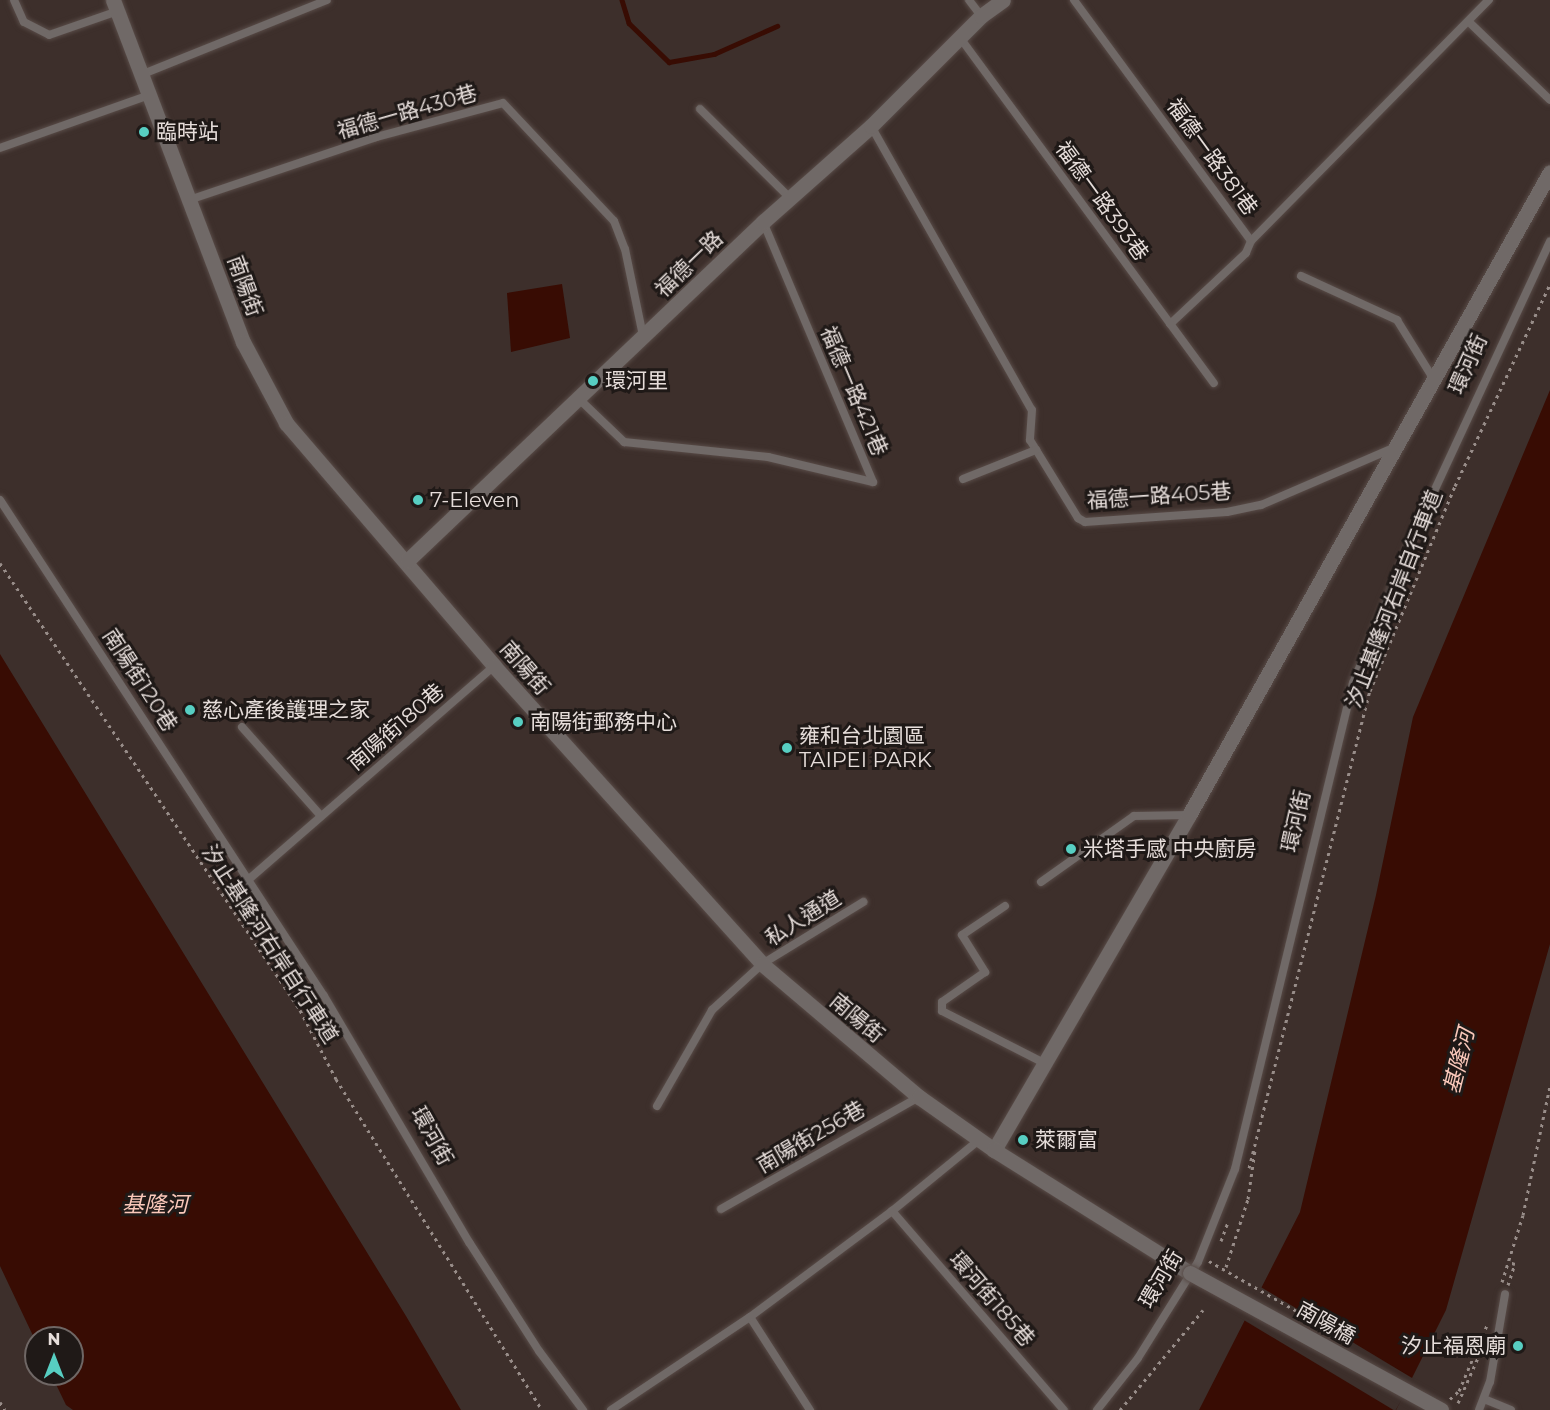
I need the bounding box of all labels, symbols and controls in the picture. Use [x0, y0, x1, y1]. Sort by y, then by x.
street label: 福德一路430巷 [334, 80, 480, 144]
street label: 福德一路381巷 [1161, 94, 1263, 220]
place label: 臨時站 [156, 119, 219, 145]
marker: 臨時站 [137, 125, 151, 139]
street label: 福德一路393巷 [1050, 136, 1154, 266]
street label: 福德一路 [650, 226, 728, 302]
street label: 南陽街 [222, 252, 268, 320]
street label: 福德一路421巷 [815, 322, 893, 460]
street label: 環河街 [1444, 330, 1492, 398]
place label: 環河里 [605, 368, 668, 394]
marker: 環河里 [586, 374, 600, 388]
street label: 福德一路405巷 [1086, 478, 1232, 514]
place label: 7-Eleven [430, 487, 519, 513]
street label: 汐止基隆河右岸自行車道 [1341, 487, 1447, 711]
marker: 7-Eleven [411, 493, 425, 507]
street label: 南陽街120巷 [97, 624, 183, 736]
street label: 南陽街 [495, 636, 555, 700]
street label: 南陽街180巷 [343, 678, 449, 776]
place label: 慈心產後護理之家 [202, 697, 370, 723]
marker: 慈心產後護理之家 [183, 703, 197, 717]
place label: 南陽街郵務中心 [530, 709, 677, 735]
marker: 南陽街郵務中心 [511, 715, 525, 729]
place label: 雍和台北園區 TAIPEI PARK [799, 723, 932, 773]
marker: 雍和台北園區 TAIPEI PARK [780, 741, 794, 755]
street label: 環河街 [1277, 787, 1315, 855]
place label: 米塔手感 中央廚房 [1083, 836, 1257, 862]
street label: 汐止基隆河右岸自行車道 [197, 840, 343, 1048]
marker: 米塔手感 中央廚房 [1064, 842, 1078, 856]
street label: 私人通道 [761, 885, 845, 951]
street label: 南陽街 [825, 988, 889, 1048]
water label: 基隆河 [1438, 1026, 1480, 1096]
street label: 南陽街256巷 [752, 1096, 870, 1178]
street label: 環河街 [406, 1102, 458, 1170]
place label: 萊爾富 [1035, 1127, 1098, 1153]
marker: 萊爾富 [1016, 1133, 1030, 1147]
water label: 基隆河 [122, 1192, 188, 1218]
street label: 環河街 [1134, 1246, 1188, 1312]
street label: 環河街185巷 [944, 1247, 1040, 1351]
street label: 南陽橋 [1292, 1297, 1360, 1349]
north arrow [24, 1326, 84, 1386]
text: N [48, 1330, 60, 1349]
place label: 汐止福恩廟 [1401, 1333, 1506, 1359]
marker: 汐止福恩廟 [1511, 1339, 1525, 1353]

